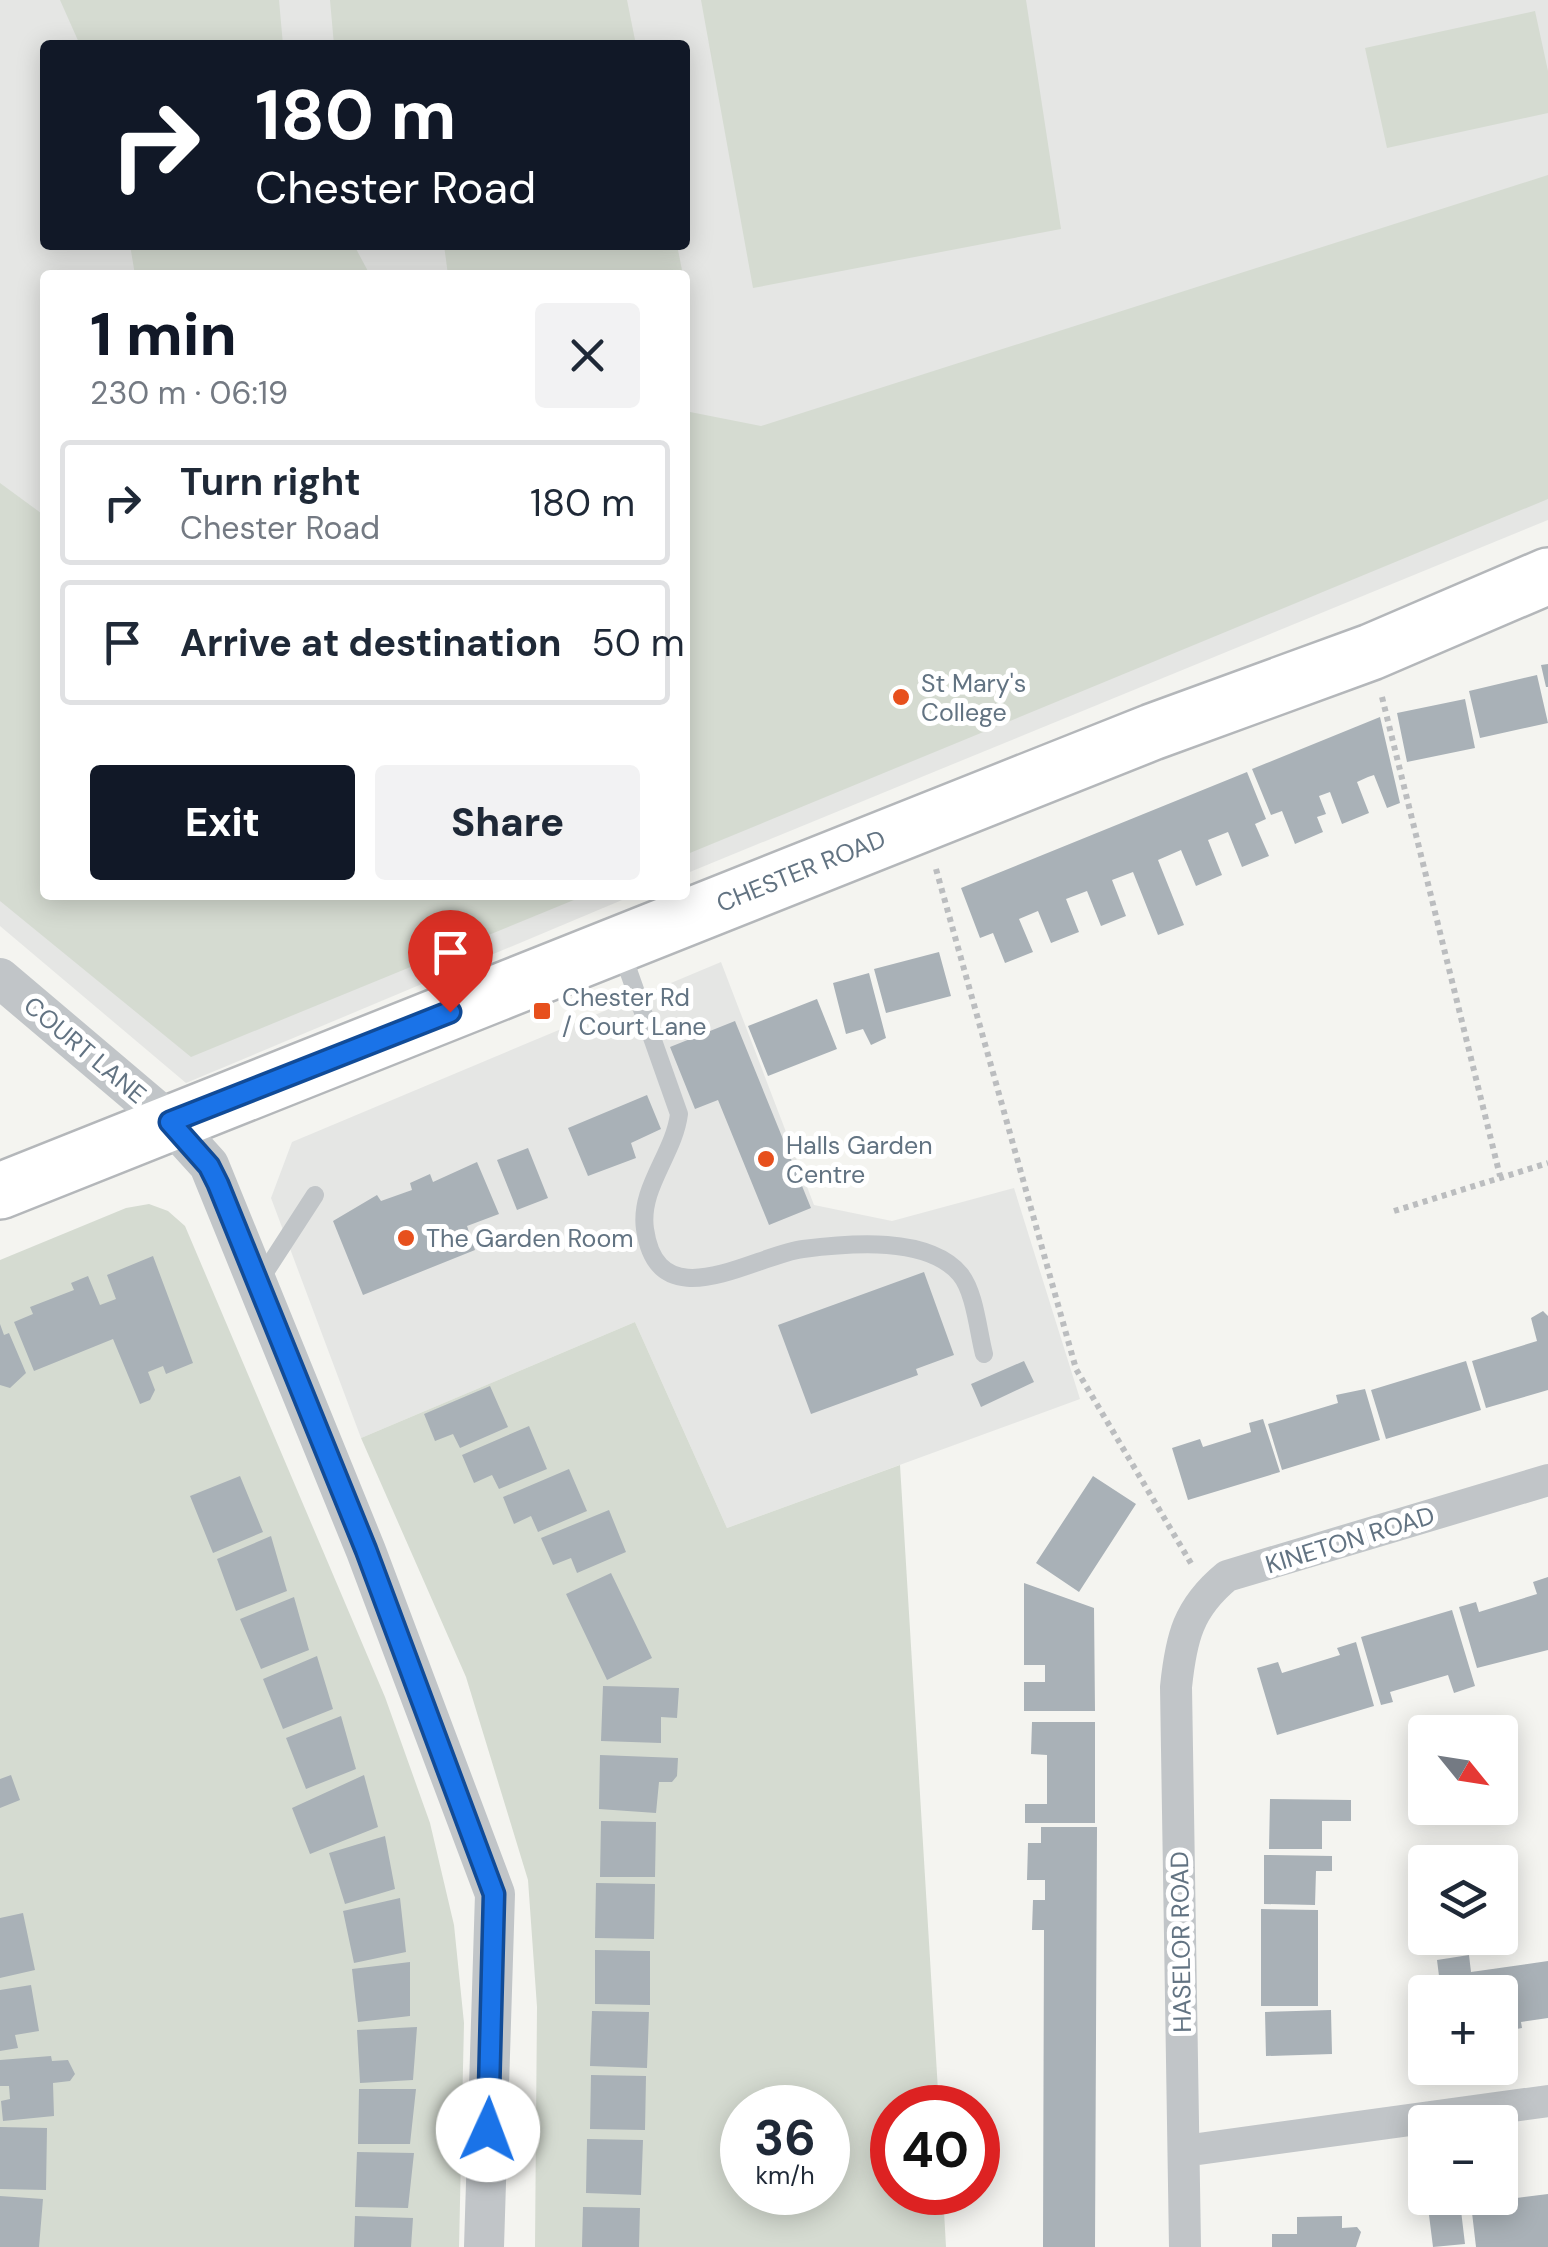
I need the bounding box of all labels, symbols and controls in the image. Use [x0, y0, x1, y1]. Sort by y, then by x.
text: 180 m [255, 70, 456, 161]
icon: right [90, 80, 220, 210]
text: Chester Road [255, 158, 536, 217]
text: 1 min [90, 295, 237, 374]
button: close [535, 303, 640, 408]
text: 230 m · 06:19 [90, 372, 288, 414]
text: Turn right [180, 457, 361, 507]
icon: right [95, 475, 150, 530]
text: 180 m [530, 478, 635, 528]
text: Chester Road [180, 507, 380, 549]
icon: arrive [95, 615, 150, 670]
text: Arrive at destination [180, 618, 562, 668]
text: 50 m [592, 618, 685, 668]
place label: St Mary's College [921, 667, 1026, 729]
marker: St Mary's College [890, 686, 912, 708]
button: Exit [90, 765, 355, 880]
button: Share [375, 765, 640, 880]
street label: CHESTER ROAD [712, 822, 890, 920]
pin [408, 910, 493, 1013]
icon: arrive [423, 925, 478, 980]
place label: Chester Rd / Court Lane [562, 981, 707, 1043]
street label: COURT LANE [17, 989, 153, 1111]
marker: Chester Rd / Court Lane [531, 1000, 553, 1022]
place label: Halls Garden Centre [786, 1129, 933, 1191]
marker: Halls Garden Centre [755, 1148, 777, 1170]
place label: The Garden Room [426, 1222, 633, 1255]
marker: The Garden Room [395, 1227, 417, 1249]
street label: KINETON ROAD [1261, 1499, 1439, 1581]
north arrow [1408, 1715, 1518, 1825]
map controls [1408, 1715, 1518, 2215]
button: layers [1408, 1845, 1518, 1955]
street label: HASELOR ROAD [1163, 1851, 1199, 2033]
button: + [1408, 1975, 1518, 2085]
position arrow [436, 2078, 540, 2182]
speed limit sign: 40 [870, 2085, 1000, 2215]
text: 36 [754, 2105, 816, 2171]
button: − [1408, 2105, 1518, 2215]
text: km/h [755, 2159, 815, 2192]

